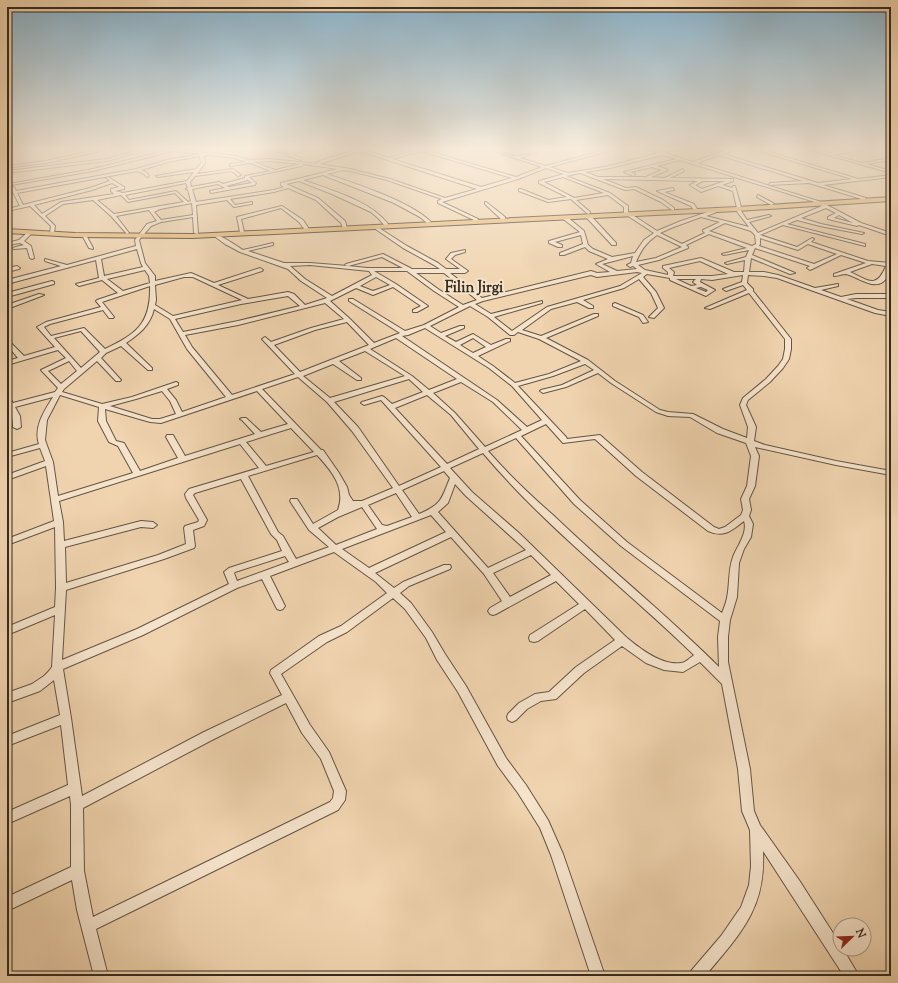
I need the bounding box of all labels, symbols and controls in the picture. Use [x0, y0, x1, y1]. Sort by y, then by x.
district label: Filin Jirgi [445, 278, 504, 299]
north arrow [832, 917, 872, 957]
text: N [851, 925, 869, 941]

